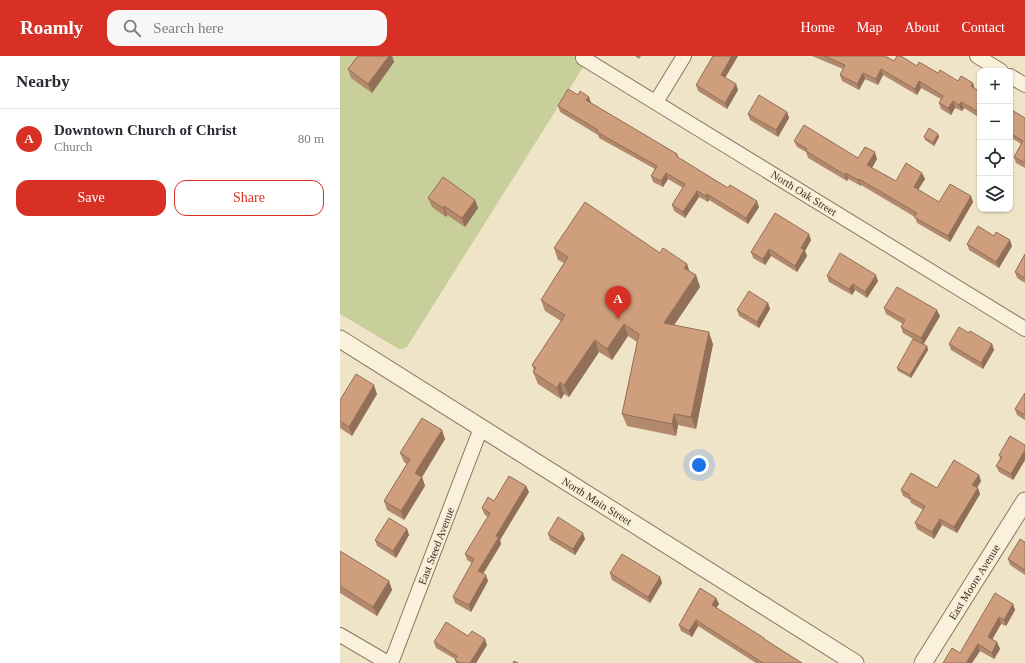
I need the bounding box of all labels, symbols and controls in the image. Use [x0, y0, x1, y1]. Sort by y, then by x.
search box [107, 10, 387, 46]
text: Roamly [20, 17, 83, 38]
icon: search [121, 17, 143, 39]
text: Search here [153, 20, 224, 36]
text: Home [801, 20, 835, 35]
text: Map [857, 20, 882, 35]
text: About [904, 20, 939, 35]
text: Contact [961, 20, 1005, 35]
map controls [977, 68, 1013, 212]
button: + [977, 68, 1013, 104]
text: Nearby [16, 72, 70, 91]
button: − [977, 104, 1013, 140]
text: Downtown Church of Christ [54, 122, 237, 138]
text: A [24, 131, 34, 146]
text: 80 m [298, 131, 324, 146]
text: Church [54, 139, 92, 154]
button: locate [977, 140, 1013, 176]
street label: North Oak Street [769, 168, 839, 218]
button: layers [977, 176, 1013, 212]
button: Save [16, 180, 166, 216]
button: Share [174, 180, 324, 216]
pin: A [605, 286, 631, 319]
your location [689, 455, 709, 475]
street label: North Main Street [560, 475, 634, 527]
street label: East Steed Avenue [416, 506, 456, 586]
street label: East Moore Avenue [946, 542, 1002, 622]

